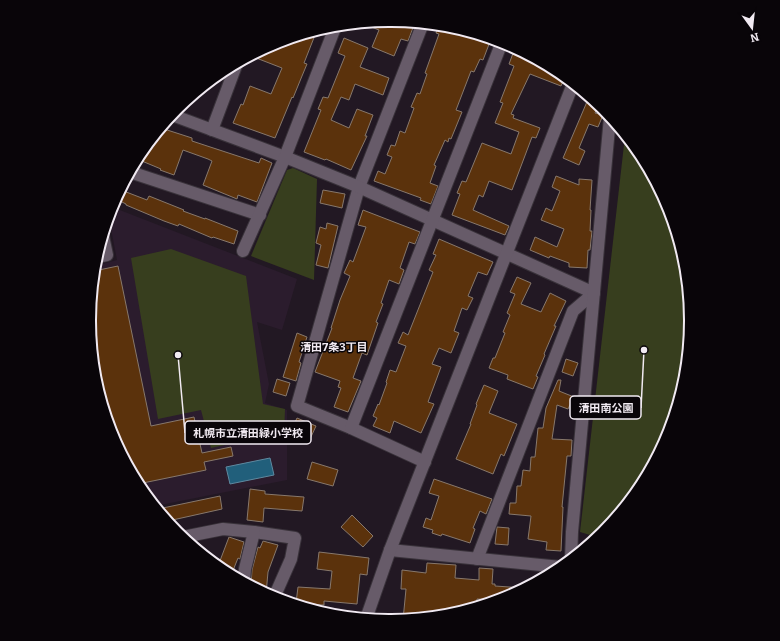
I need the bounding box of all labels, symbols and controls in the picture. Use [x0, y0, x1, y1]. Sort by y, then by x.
north arrow [732, 8, 772, 48]
text: N [748, 30, 760, 45]
district label: 清田7条3丁目 [300, 341, 368, 354]
callout: 清田南公園 [570, 396, 641, 419]
text: 清田南公園 [579, 402, 634, 415]
callout: 札幌市立清田緑小学校 [185, 421, 311, 444]
text: 札幌市立清田緑小学校 [193, 427, 303, 440]

